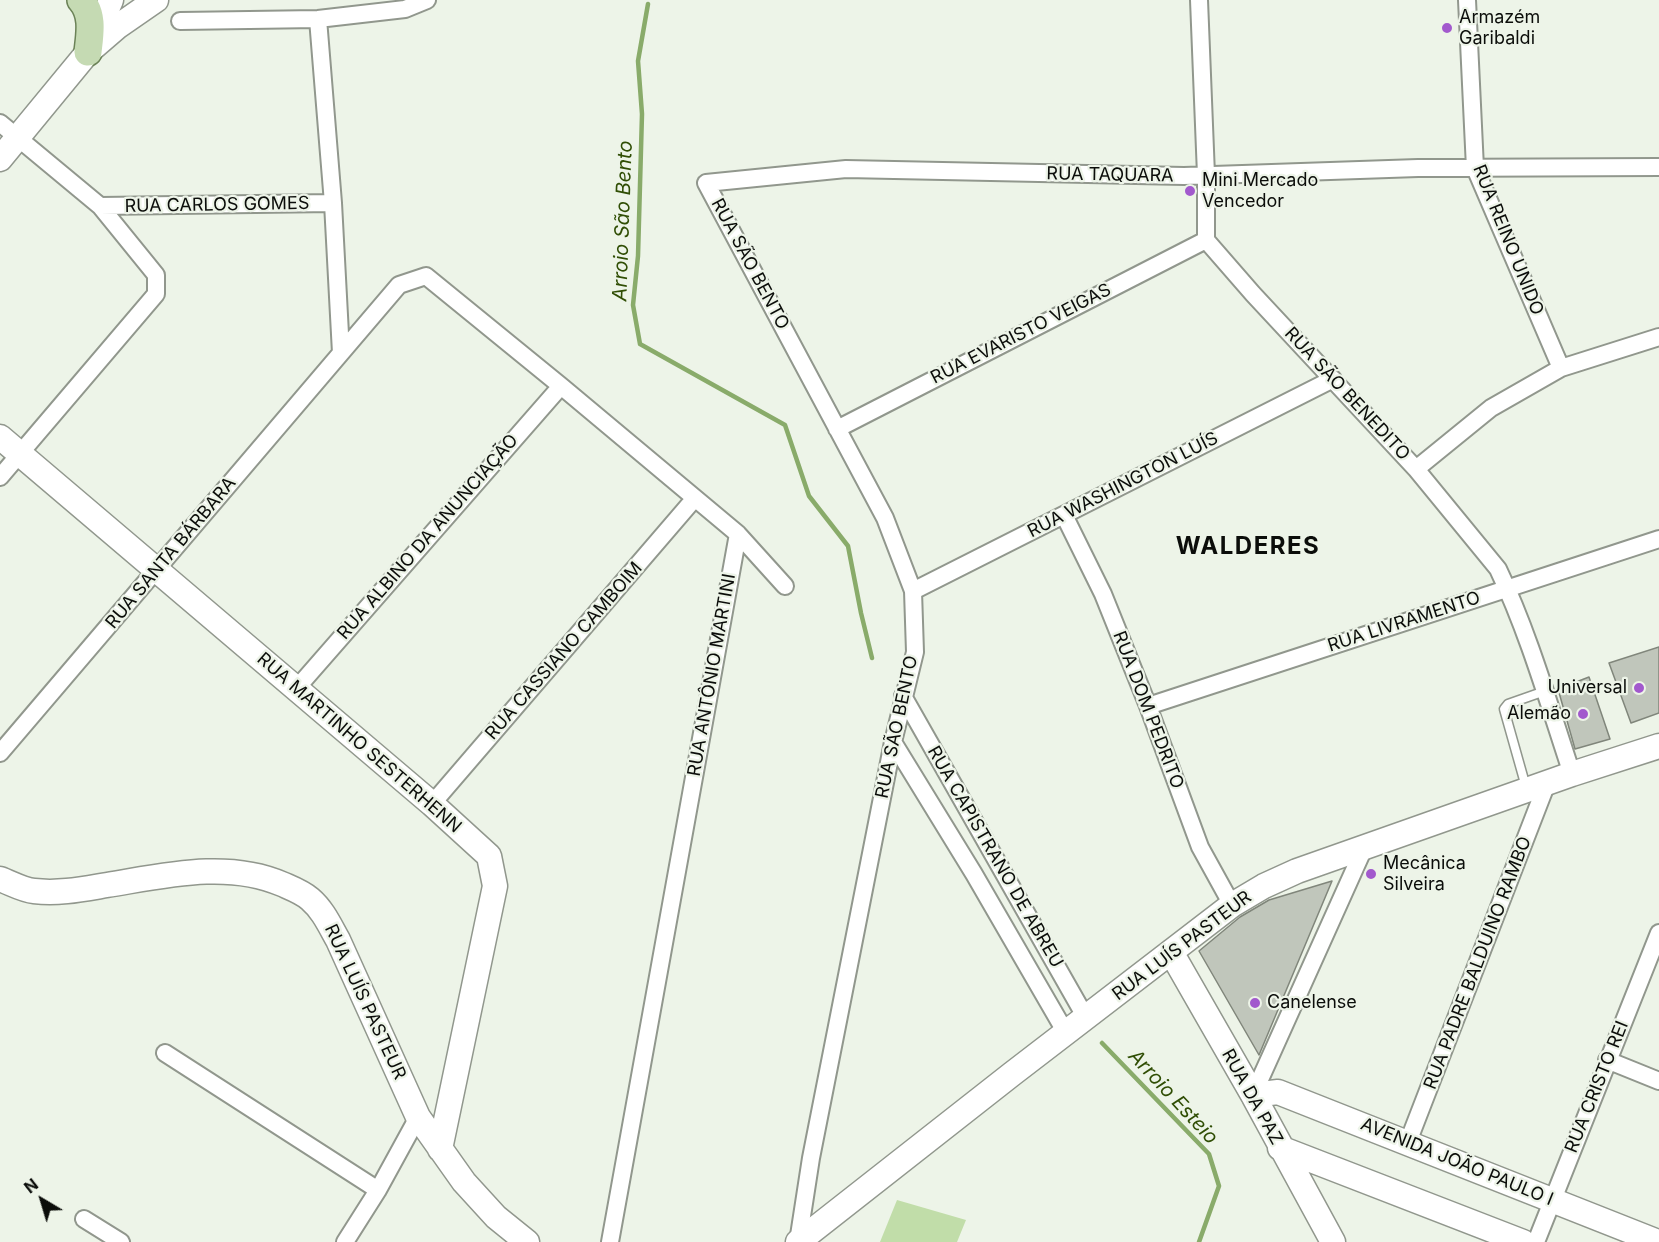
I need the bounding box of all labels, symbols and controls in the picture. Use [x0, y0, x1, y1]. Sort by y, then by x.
place label: Armazém Garibaldi [1459, 7, 1540, 50]
marker: Armazém Garibaldi [1440, 21, 1454, 35]
water label: Arroio São Bento [608, 140, 638, 302]
street label: RUA REINO UNIDO [1468, 162, 1548, 318]
street label: RUA TAQUARA [1046, 163, 1174, 187]
place label: Mini Mercado Vencedor [1202, 170, 1318, 213]
marker: Mini Mercado Vencedor [1183, 184, 1197, 198]
street label: RUA CARLOS GOMES [124, 193, 310, 217]
street label: RUA SÃO BENTO [706, 195, 794, 333]
street label: RUA EVARISTO VEIGAS [927, 279, 1115, 389]
street label: RUA SÃO BENEDITO [1280, 323, 1414, 465]
street label: RUA WASHINGTON LUÍS [1024, 428, 1222, 542]
street label: RUA ALBINO DA ANUNCIAÇÃO [333, 430, 523, 644]
street label: RUA SANTA BÁRBARA [101, 473, 241, 633]
district label: WALDERES [1176, 533, 1320, 561]
street label: RUA CASSIANO CAMBOIM [481, 558, 647, 744]
street label: RUA ANTÔNIO MARTINI [684, 572, 740, 778]
street label: RUA LIVRAMENTO [1325, 587, 1483, 657]
street label: RUA DOM PEDRITO [1108, 628, 1188, 792]
street label: RUA MARTINHO SESTERHENN [252, 648, 466, 838]
street label: RUA SÃO BENTO [871, 654, 923, 800]
place label: Universal [1548, 677, 1627, 699]
marker: Universal [1632, 681, 1646, 695]
place label: Alemão [1507, 703, 1571, 725]
marker: Alemão [1576, 707, 1590, 721]
street label: RUA CAPISTRANO DE ABREU [923, 742, 1067, 972]
street label: RUA PADRE BALDUINO RAMBO [1420, 834, 1536, 1092]
place label: Mecânica Silveira [1383, 853, 1466, 896]
marker: Mecânica Silveira [1364, 867, 1378, 881]
street label: RUA LUÍS PASTEUR [1108, 887, 1256, 1005]
street label: RUA LUÍS PASTEUR [320, 921, 410, 1083]
place label: Canelense [1267, 992, 1357, 1014]
marker: Canelense [1248, 996, 1262, 1010]
street label: RUA CRISTO REI [1561, 1018, 1633, 1156]
water label: Arroio Esteio [1123, 1045, 1223, 1149]
street label: RUA DA PAZ [1217, 1045, 1287, 1149]
street label: AVENIDA JOÃO PAULO I [1358, 1113, 1556, 1211]
north arrow [12, 1170, 72, 1230]
text: N [20, 1174, 42, 1197]

